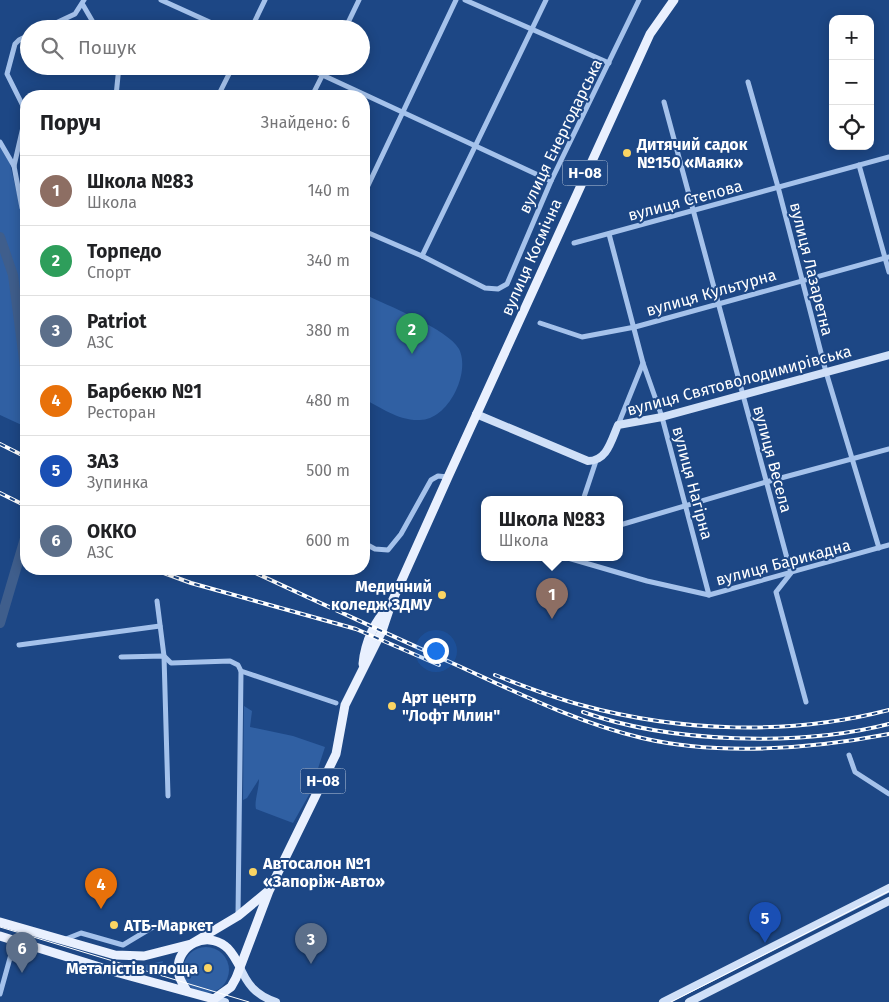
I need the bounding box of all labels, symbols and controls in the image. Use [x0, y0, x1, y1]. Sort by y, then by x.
map controls [829, 15, 874, 150]
button: + [829, 15, 874, 60]
search box [20, 20, 370, 75]
icon: search [38, 34, 66, 62]
text: Пошук [78, 36, 136, 59]
street label: вулиця Енергодарська [515, 56, 606, 216]
button: − [829, 60, 874, 105]
button: locate [829, 105, 874, 150]
text: Поруч [40, 110, 101, 136]
text: Знайдено: 6 [261, 113, 350, 132]
place label: Дитячий садок №150 «Маяк» [636, 135, 748, 172]
marker: Дитячий садок №150 «Маяк» [621, 147, 633, 159]
road number: Н-08 [562, 160, 608, 186]
text: Школа №83 [87, 170, 194, 193]
street label: вулиця Степова [626, 176, 744, 225]
text: 1 [52, 181, 60, 200]
text: 140 m [308, 181, 350, 200]
text: Школа [87, 193, 137, 212]
street label: вулиця Космічна [497, 196, 566, 319]
street label: вулиця Лазаретна [786, 200, 837, 338]
text: Торпедо [87, 240, 162, 263]
text: 2 [52, 251, 60, 270]
text: 340 m [307, 251, 350, 270]
text: Спорт [87, 263, 131, 282]
street label: вулиця Культурна [644, 265, 778, 320]
text: Patriot [87, 310, 147, 333]
pin: 2 [396, 313, 428, 354]
text: 3 [52, 321, 60, 340]
text: 380 m [306, 321, 350, 340]
text: АЗС [87, 333, 113, 352]
street label: вулиця Святоволодимирівська [625, 341, 853, 420]
text: Барбекю №1 [87, 380, 202, 403]
text: 4 [51, 391, 61, 410]
text: 480 m [306, 391, 350, 410]
text: Ресторан [87, 403, 156, 422]
street label: вулиця Весела [749, 404, 796, 515]
street label: вулиця Нагірна [668, 424, 717, 542]
text: ЗАЗ [87, 450, 119, 473]
text: 5 [52, 461, 60, 480]
text: 500 m [306, 461, 350, 480]
text: Зупинка [87, 473, 149, 492]
popup [481, 496, 623, 561]
text: Школа №83 [499, 508, 605, 531]
text: ОККО [87, 520, 137, 543]
text: 6 [51, 531, 61, 550]
text: 600 m [306, 531, 350, 550]
text: Школа [499, 531, 549, 550]
street label: вулиця Барикадна [714, 535, 853, 590]
text: АЗС [87, 543, 113, 562]
place label: Медичний коледж ЗДМУ [331, 577, 433, 614]
pin: 1 [536, 578, 568, 619]
marker: Медичний коледж ЗДМУ [436, 589, 448, 601]
your location [423, 638, 449, 664]
place label: Арт центр "Лофт Млин" [401, 688, 500, 725]
marker: Арт центр "Лофт Млин" [386, 700, 398, 712]
road number: Н-08 [300, 768, 346, 794]
place label: Автосалон №1 «Запоріж-Авто» [262, 854, 385, 891]
marker: Автосалон №1 «Запоріж-Авто» [247, 866, 259, 878]
pin: 4 [85, 868, 117, 909]
pin: 5 [749, 902, 781, 943]
place label: АТБ-Маркет [123, 916, 213, 935]
marker: АТБ-Маркет [108, 919, 120, 931]
pin: 3 [295, 923, 327, 964]
pin: 6 [6, 932, 38, 973]
place label: Металістів площа [66, 959, 198, 978]
marker: Металістів площа [202, 962, 214, 974]

